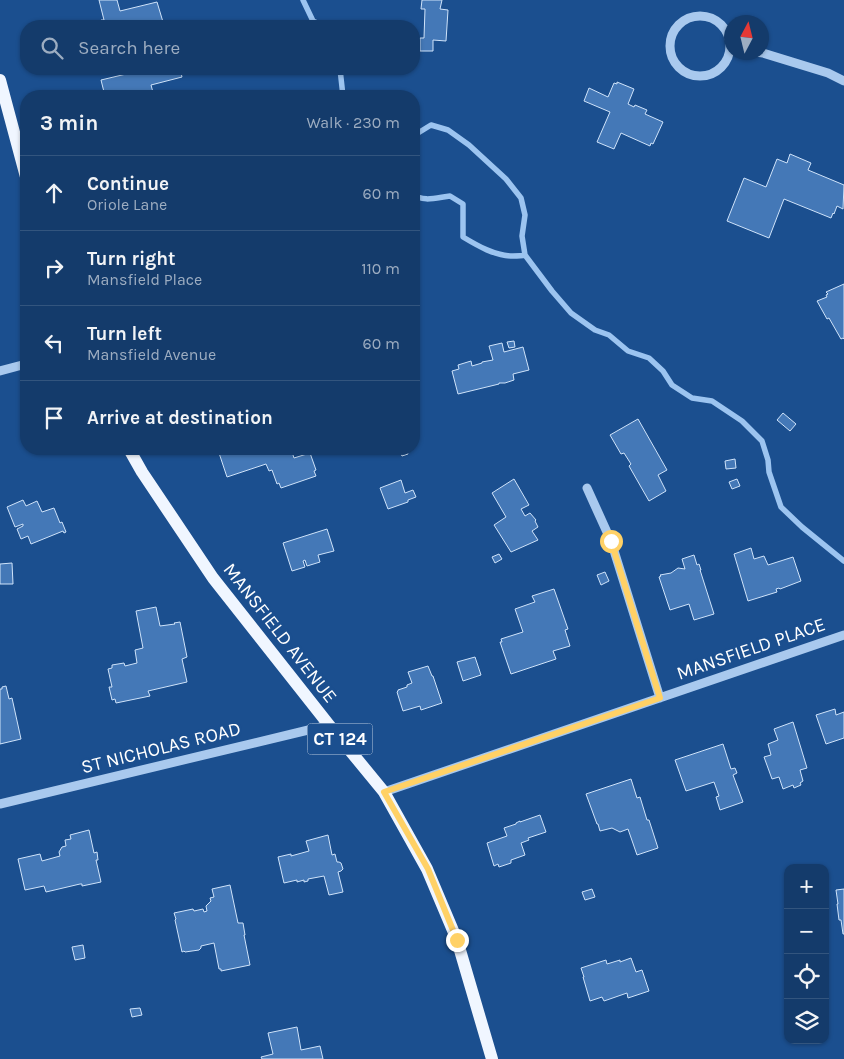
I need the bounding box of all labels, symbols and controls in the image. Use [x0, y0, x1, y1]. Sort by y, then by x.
north arrow [724, 15, 769, 60]
search box [20, 20, 420, 75]
icon: search [38, 34, 66, 62]
text: Search here [78, 37, 180, 59]
text: 3 min [40, 111, 98, 135]
text: Walk · 230 m [306, 113, 400, 132]
text: Continue [87, 173, 169, 195]
icon: ahead [40, 179, 68, 207]
text: 60 m [363, 184, 400, 203]
text: Oriole Lane [87, 195, 167, 214]
text: Turn right [87, 248, 176, 270]
icon: right [40, 254, 68, 282]
text: 110 m [361, 259, 400, 278]
text: Mansfield Place [87, 270, 202, 289]
text: Turn left [87, 323, 162, 345]
icon: left [40, 329, 68, 357]
text: 60 m [363, 334, 400, 353]
text: Mansfield Avenue [87, 345, 216, 364]
icon: arrive [40, 404, 68, 432]
text: Arrive at destination [87, 407, 273, 429]
route start [600, 530, 623, 553]
street label: MANSFIELD AVENUE [219, 559, 341, 707]
street label: MANSFIELD PLACE [674, 613, 828, 685]
street label: ST NICHOLAS ROAD [79, 718, 243, 778]
road number: CT 124 [308, 724, 372, 754]
map controls [784, 864, 829, 1044]
button: + [784, 864, 829, 909]
button: − [784, 909, 829, 954]
route end [446, 929, 469, 952]
button: locate [784, 954, 829, 999]
button: layers [784, 999, 829, 1044]

